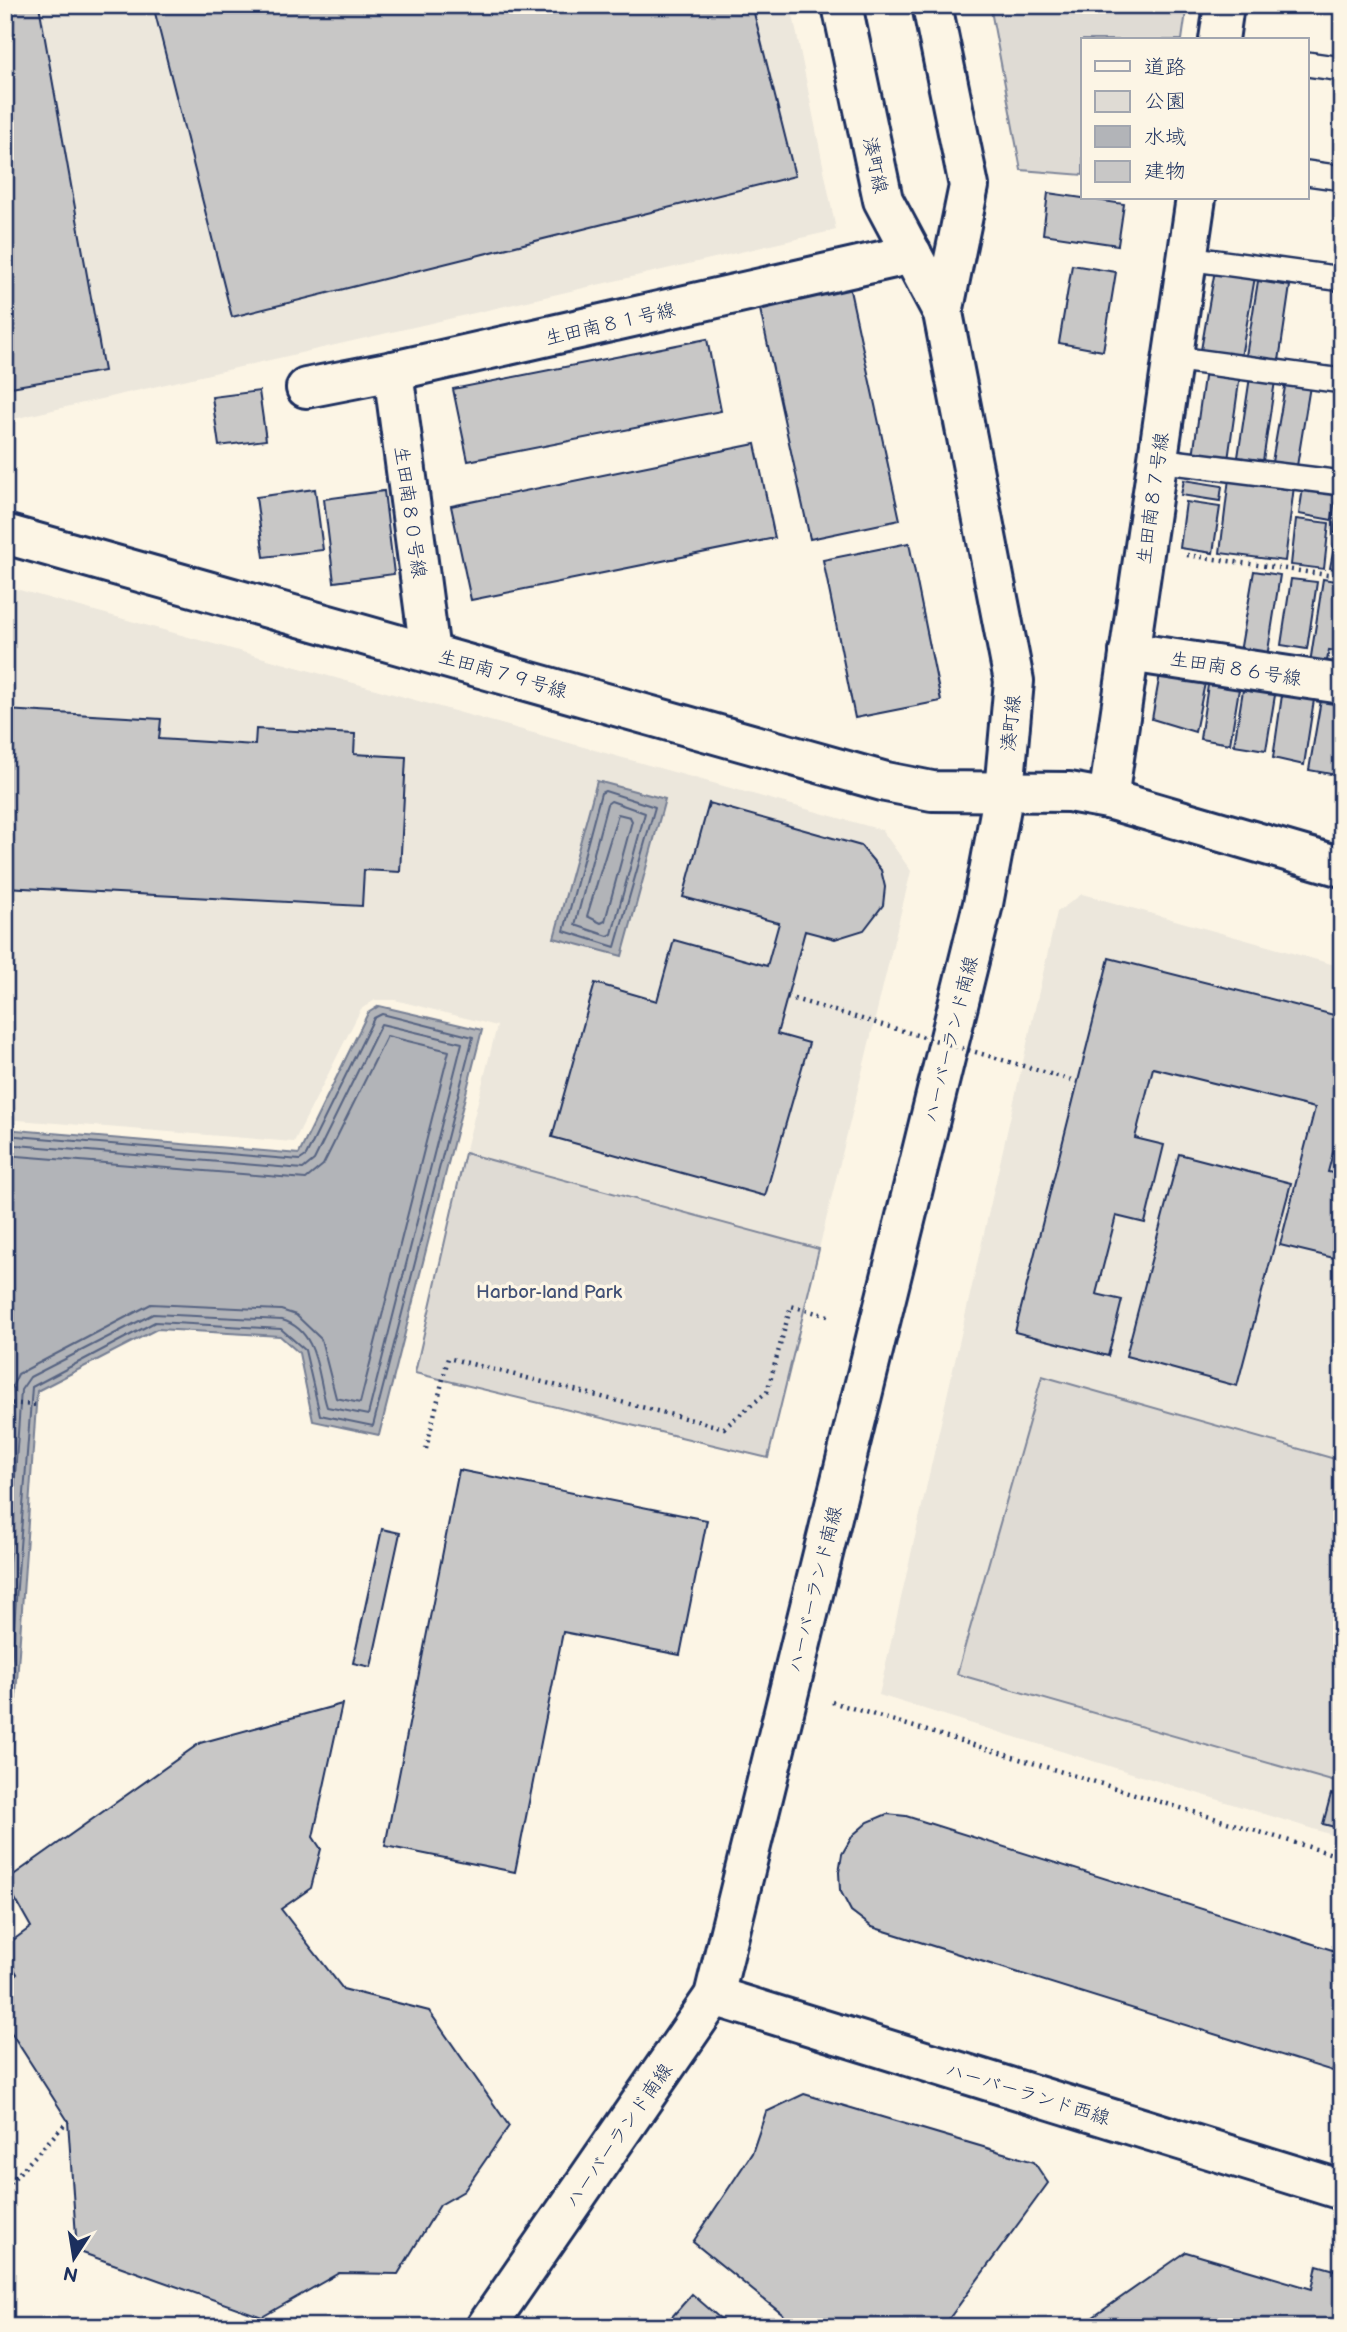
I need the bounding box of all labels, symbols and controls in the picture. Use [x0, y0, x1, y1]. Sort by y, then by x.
legend [1081, 38, 1308, 200]
text: 道路 [1144, 55, 1186, 80]
text: 公園 [1144, 89, 1186, 114]
text: 水域 [1144, 125, 1186, 150]
street label: 湊町線 [857, 135, 892, 196]
text: 建物 [1144, 159, 1186, 184]
street label: 生田南８１号線 [543, 298, 678, 351]
street label: 生田南８７号線 [1133, 431, 1174, 566]
street label: 生田南８０号線 [389, 445, 430, 580]
street label: 生田南７９号線 [435, 645, 570, 704]
street label: 生田南８６号線 [1168, 648, 1303, 691]
street label: 湊町線 [997, 694, 1026, 753]
street label: ハーバーランド南線 [920, 954, 983, 1125]
park label: Harbor-land Park [476, 1281, 623, 1304]
street label: ハーバーランド南線 [784, 1504, 847, 1675]
street label: ハーバーランド西線 [942, 2058, 1113, 2130]
street label: ハーバーランド南線 [561, 2059, 678, 2213]
north arrow [38, 2224, 108, 2294]
text: N [61, 2260, 80, 2286]

